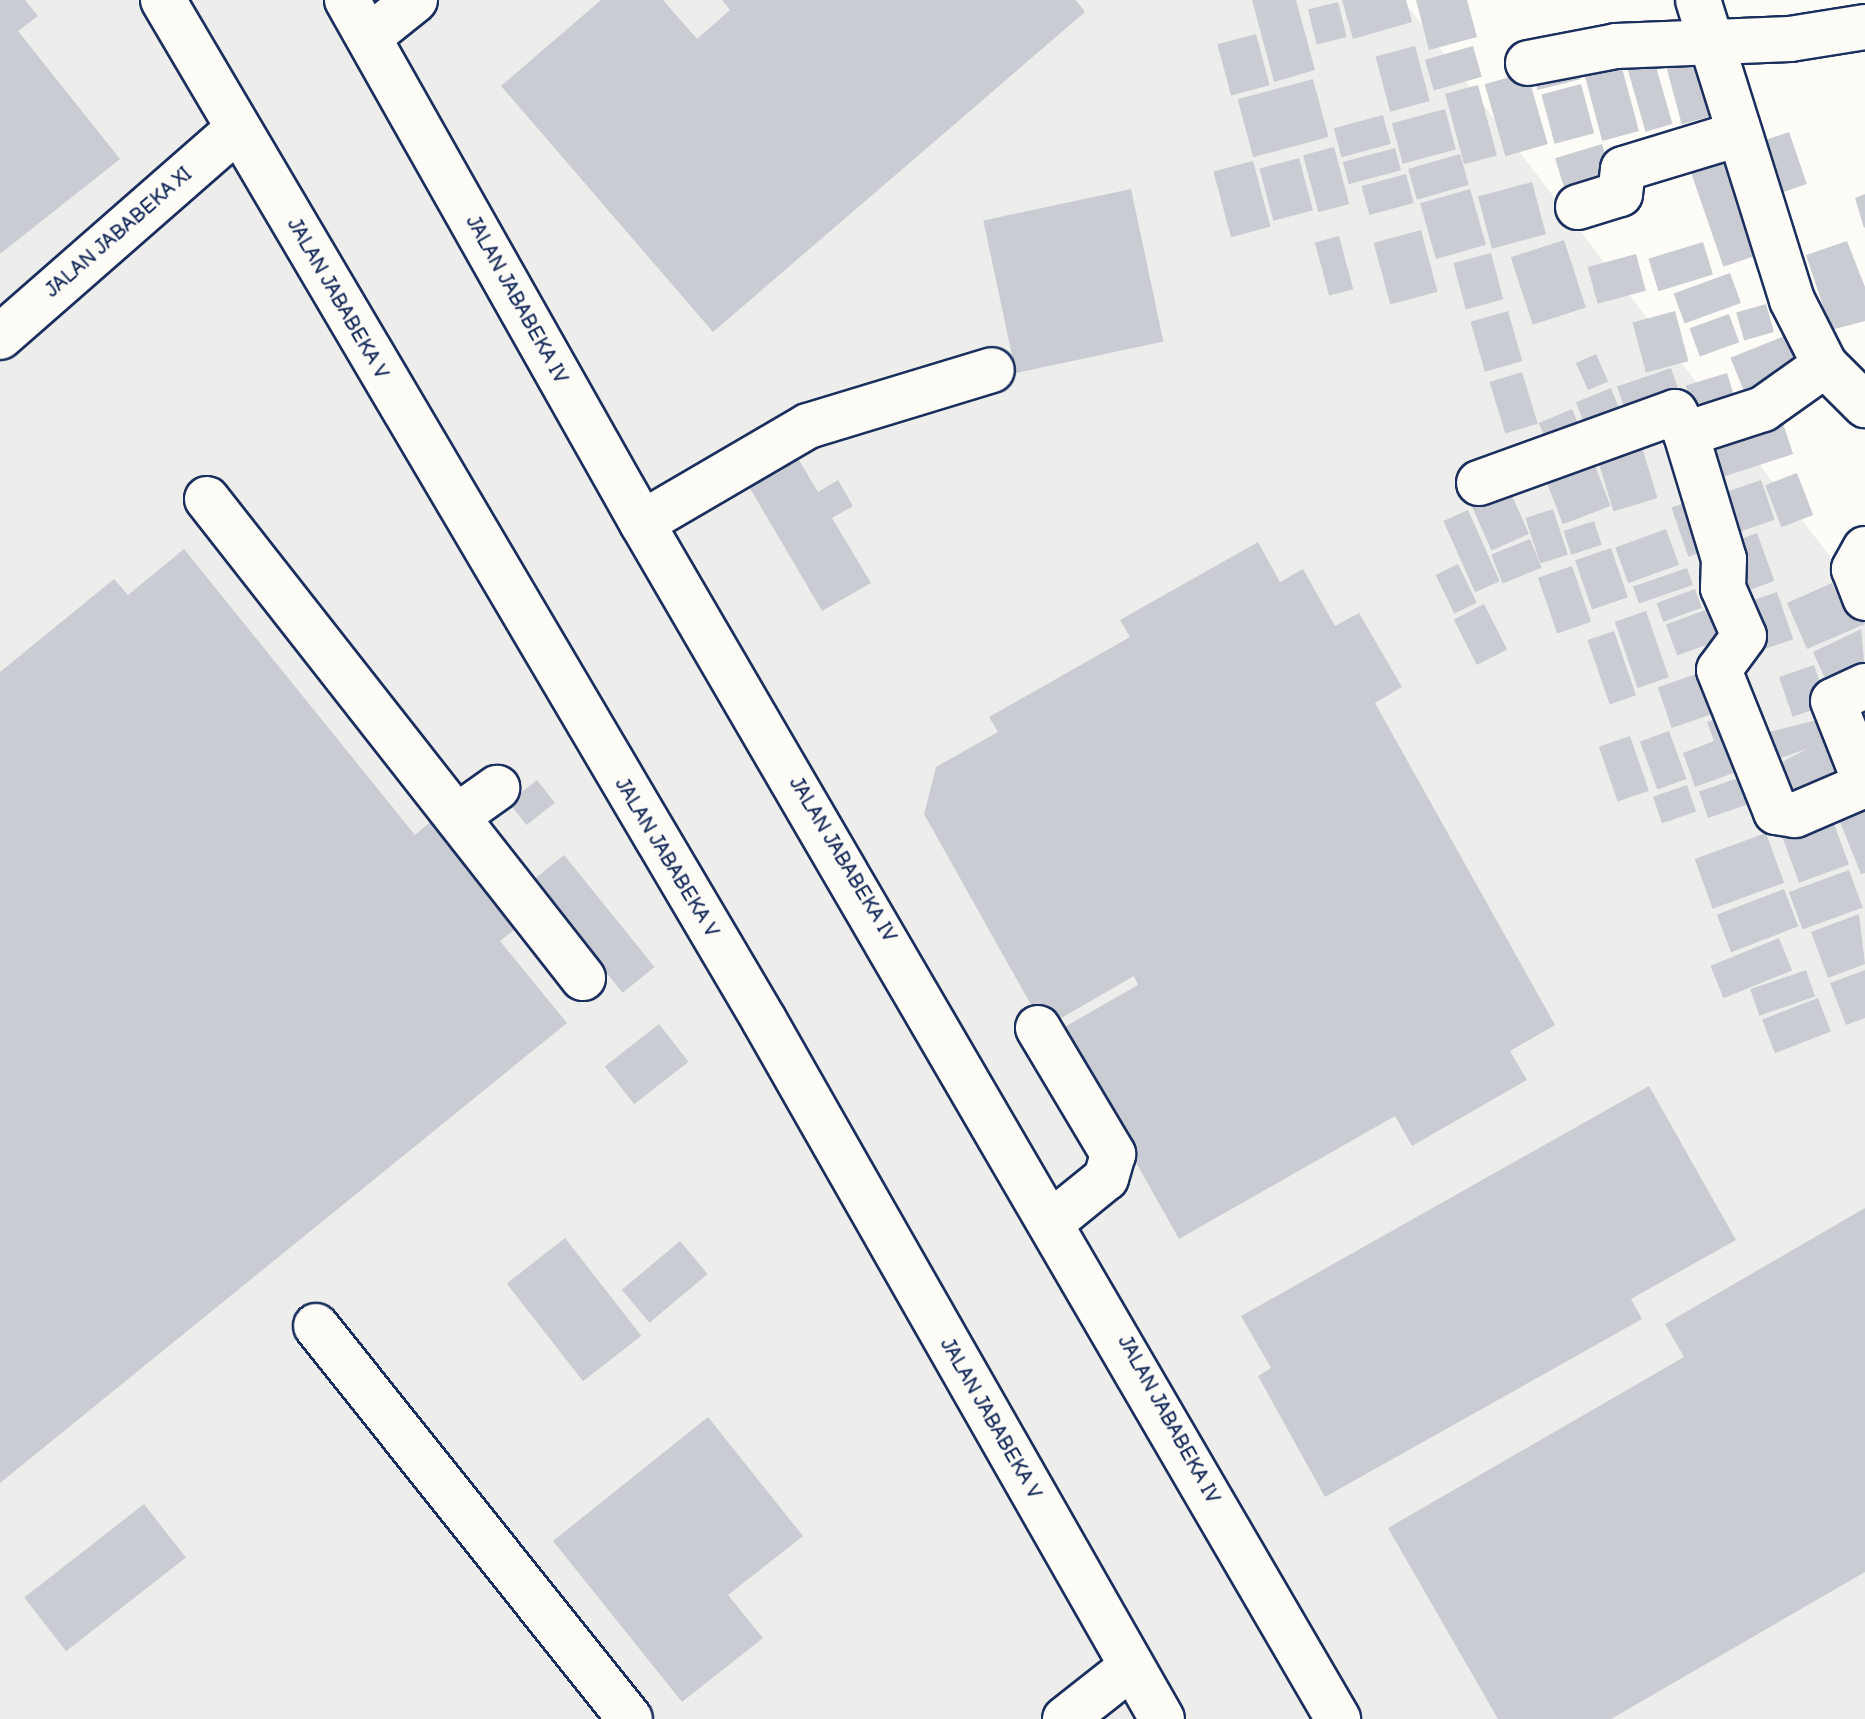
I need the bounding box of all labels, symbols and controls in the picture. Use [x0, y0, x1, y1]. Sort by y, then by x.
street label: JALAN JABABEKA XI [40, 162, 198, 304]
street label: JALAN JABABEKA IV [460, 211, 572, 389]
street label: JALAN JABABEKA V [281, 214, 393, 384]
street label: JALAN JABABEKA V [608, 773, 724, 943]
street label: JALAN JABABEKA IV [783, 773, 901, 947]
street label: JALAN JABABEKA IV [1112, 1331, 1224, 1509]
street label: JALAN JABABEKA V [934, 1334, 1046, 1504]

